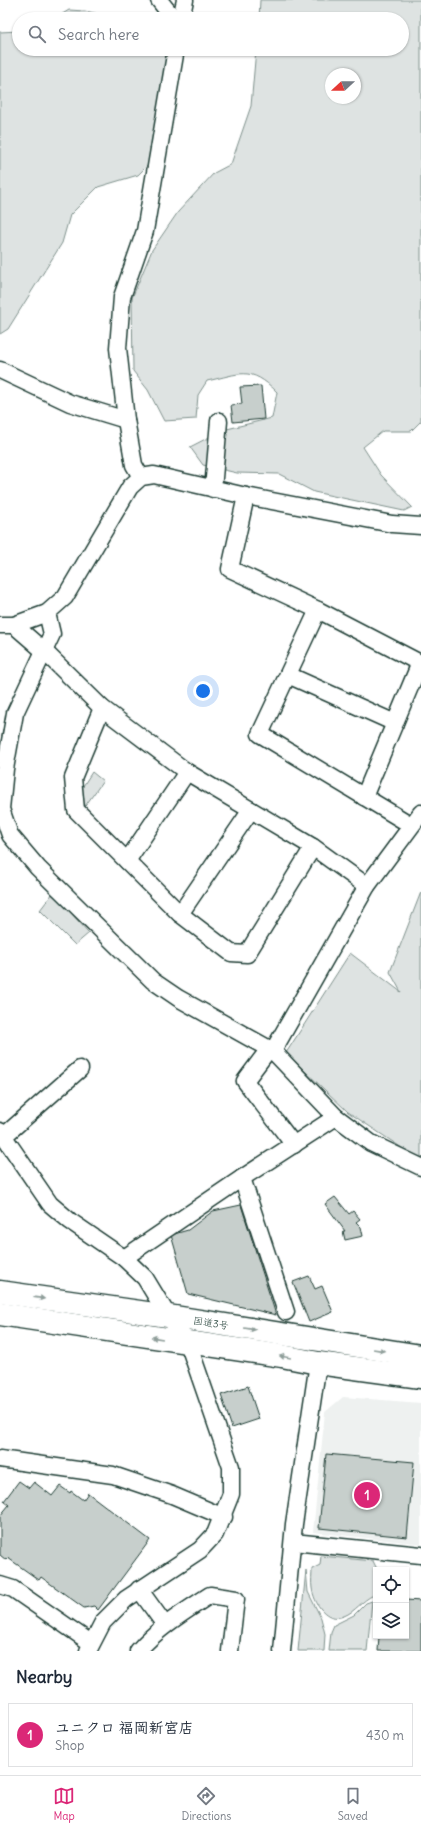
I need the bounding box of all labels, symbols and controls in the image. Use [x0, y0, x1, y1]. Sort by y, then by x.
search box [12, 12, 409, 56]
icon: search [26, 23, 48, 45]
text: Search here [58, 25, 139, 44]
north arrow [325, 68, 361, 104]
your location [193, 681, 213, 701]
one-way arrow [33, 1295, 45, 1301]
street label: 国道3号 [192, 1314, 230, 1332]
one-way arrow [244, 1326, 256, 1332]
one-way arrow [151, 1335, 163, 1341]
one-way arrow [373, 1347, 385, 1353]
one-way arrow [279, 1354, 292, 1360]
pin: 1 [354, 1480, 380, 1510]
map controls [373, 1567, 409, 1639]
button: locate [373, 1567, 409, 1603]
button: layers [373, 1603, 409, 1639]
text: Nearby [16, 1666, 72, 1688]
text: ユニクロ 福岡新宮店 [55, 1718, 194, 1737]
text: 1 [27, 1727, 33, 1744]
text: 430 m [366, 1727, 404, 1744]
text: Shop [55, 1737, 84, 1754]
tab: Map [53, 1785, 75, 1823]
tab: Directions [182, 1785, 231, 1823]
tab: Saved [338, 1785, 368, 1823]

